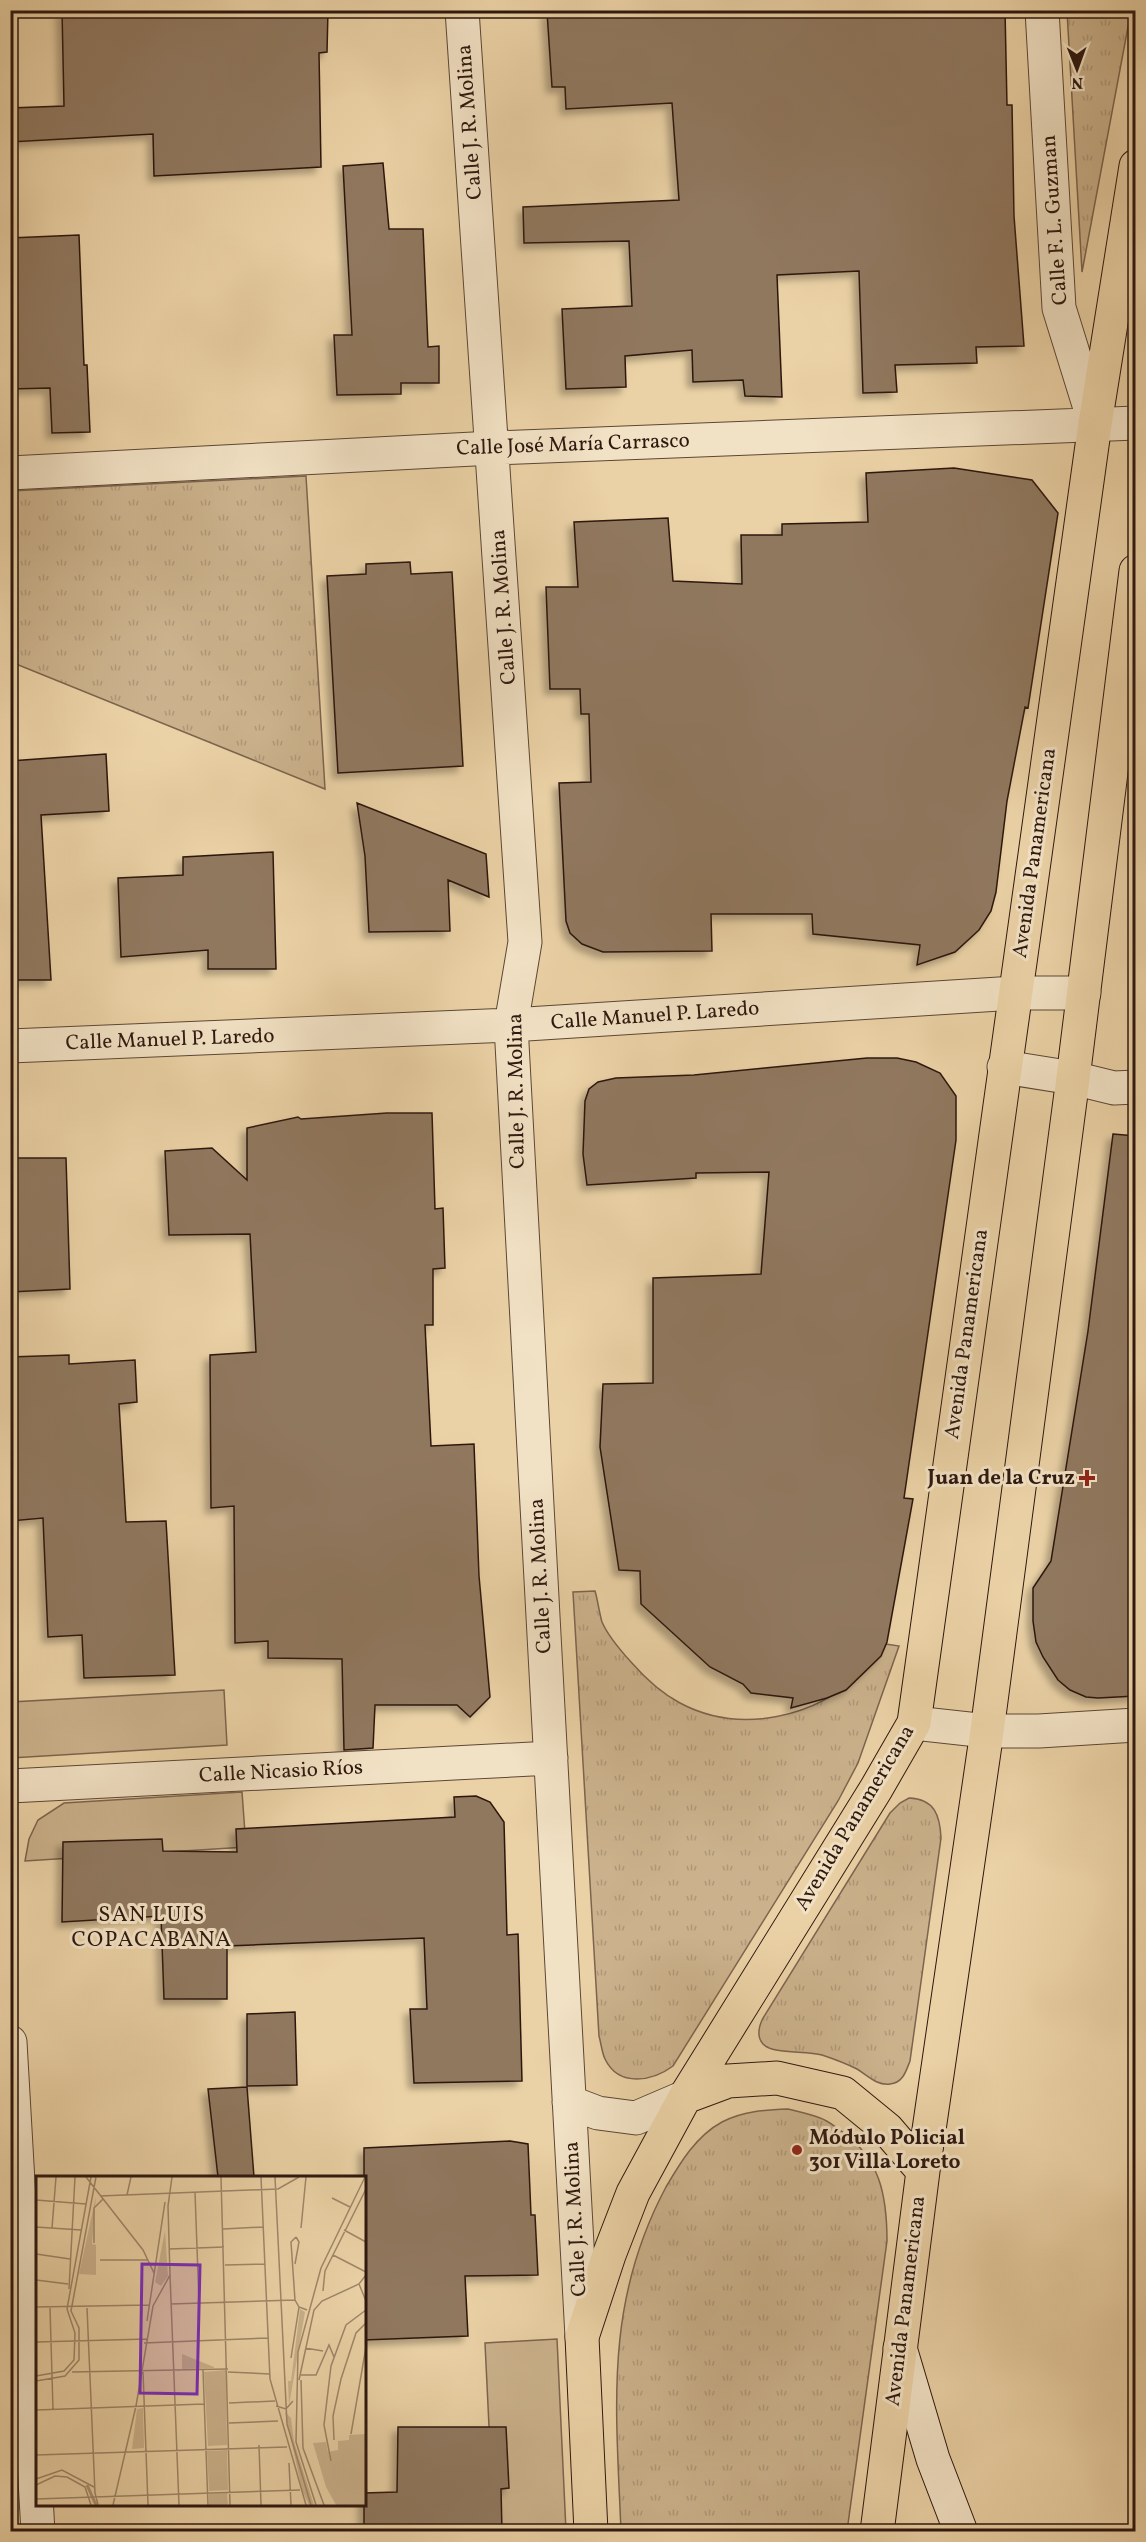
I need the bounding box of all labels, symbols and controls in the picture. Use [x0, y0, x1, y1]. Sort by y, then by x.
north arrow [1047, 39, 1107, 99]
street label: Calle J. R. Molina [450, 43, 490, 201]
text: N [1071, 71, 1083, 93]
street label: Calle F. L. Guzman [1035, 134, 1075, 306]
street label: Calle José María Carrasco [456, 426, 690, 464]
street label: Calle J. R. Molina [484, 528, 524, 686]
street label: Avenida Panamericana [1006, 746, 1064, 960]
street label: Calle Manuel P. Laredo [550, 994, 760, 1038]
street label: Calle J. R. Molina [501, 1013, 533, 1169]
street label: Calle Manuel P. Laredo [65, 1022, 275, 1058]
street label: Avenida Panamericana [938, 1227, 996, 1441]
place label: Juan de la Cruz [927, 1464, 1075, 1493]
marker: Juan de la Cruz [1080, 1471, 1094, 1485]
street label: Calle J. R. Molina [522, 1498, 560, 1654]
street label: Avenida Panamericana [788, 1720, 922, 1916]
street label: Calle Nicasio Ríos [198, 1753, 364, 1791]
district label: SAN LUIS COPACABANA [71, 1900, 233, 1956]
place label: Módulo Policial 301 Villa Loreto [809, 2124, 965, 2177]
street label: Calle J. R. Molina [557, 2141, 595, 2297]
marker: Módulo Policial 301 Villa Loreto [790, 2143, 804, 2157]
inset map [36, 2176, 366, 2506]
street label: Avenida Panamericana [879, 2194, 933, 2408]

